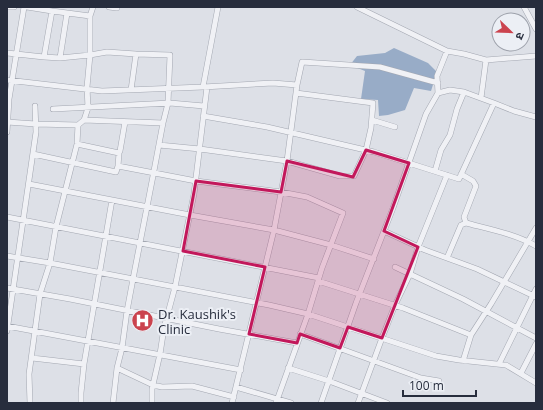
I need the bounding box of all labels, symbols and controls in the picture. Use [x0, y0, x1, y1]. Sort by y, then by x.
north arrow [491, 12, 531, 52]
text: उ [512, 30, 529, 43]
place label: Dr. Kaushik's Clinic [158, 305, 236, 338]
hospital icon: Dr. Kaushik's Clinic [129, 308, 155, 334]
scale bar [403, 372, 476, 398]
text: 100 m [409, 377, 444, 394]

